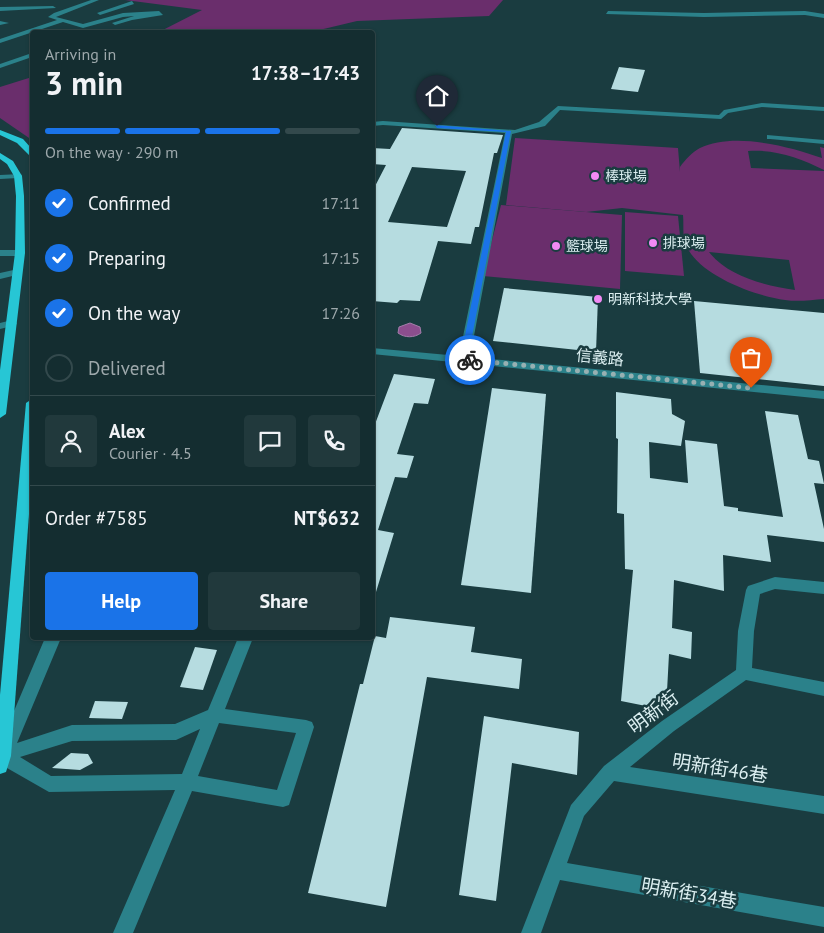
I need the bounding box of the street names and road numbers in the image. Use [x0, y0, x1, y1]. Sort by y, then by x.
street label: 信義路 [575, 345, 625, 369]
street label: 明新街 [623, 685, 683, 739]
street label: 明新街46巷 [670, 749, 770, 787]
street label: 明新街34巷 [639, 873, 739, 913]

